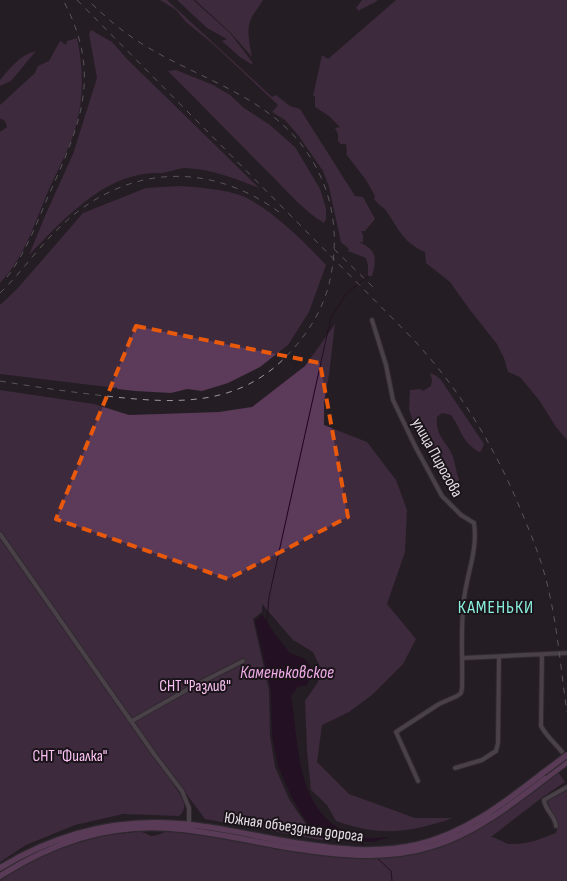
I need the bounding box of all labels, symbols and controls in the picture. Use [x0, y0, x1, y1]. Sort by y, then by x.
street label: улица Пирогова [407, 415, 466, 500]
district label: КАМЕНЬКИ [458, 597, 534, 618]
water label: Каменьковское [240, 662, 334, 683]
park label: СНТ "Разлив" [159, 677, 231, 696]
park label: СНТ "Фиалка" [32, 747, 108, 766]
street label: Южная объездная дорога [223, 808, 364, 847]

